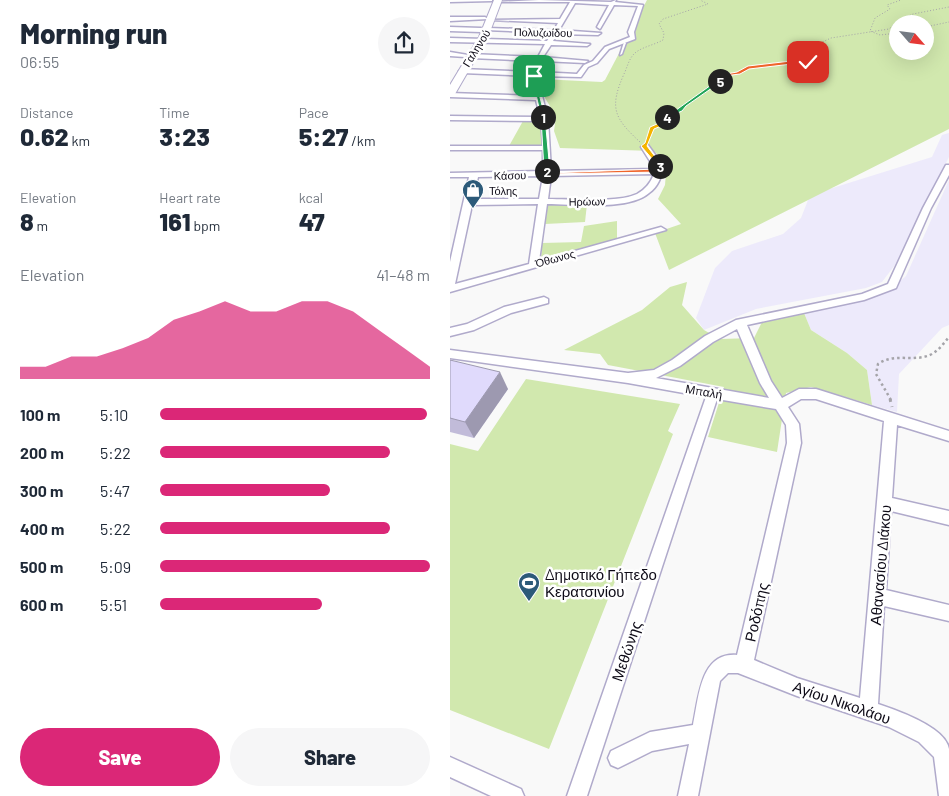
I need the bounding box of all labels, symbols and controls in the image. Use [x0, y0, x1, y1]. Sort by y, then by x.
north arrow [889, 15, 934, 60]
map controls [889, 15, 934, 60]
text: Morning run [20, 16, 168, 50]
button: share [378, 17, 430, 69]
street label: Πολυζωίδου [514, 25, 572, 39]
street label: Γαληνού [459, 27, 493, 69]
pin [787, 41, 829, 83]
icon: check [794, 48, 822, 76]
text: 06:55 [20, 52, 59, 71]
pin [513, 55, 555, 97]
icon: arrive [520, 62, 548, 90]
pin: 5 [708, 68, 732, 94]
text: 5 [717, 73, 724, 90]
text: Distance [20, 104, 73, 121]
text: Time [159, 104, 190, 121]
text: Pace [299, 104, 329, 121]
pin: 1 [530, 104, 556, 130]
pin: 4 [654, 104, 680, 130]
text: 1 [541, 109, 546, 126]
text: 4 [663, 109, 672, 126]
text: 0.62 [20, 121, 69, 151]
text: 3:23 [159, 121, 210, 151]
text: 5:27 [299, 121, 348, 151]
text: km [69, 132, 90, 149]
text: /km [348, 132, 375, 149]
pin: 3 [648, 154, 672, 178]
pin: 2 [534, 158, 560, 184]
text: 3 [657, 158, 664, 175]
text: 2 [544, 163, 551, 180]
street label: Κάσου [494, 168, 526, 182]
shop icon: Τόλης [461, 178, 485, 209]
place label: Τόλης [489, 184, 517, 197]
text: Elevation [20, 189, 76, 206]
text: Heart rate [159, 189, 221, 206]
text: kcal [299, 189, 323, 206]
street label: Ηρώων [568, 194, 606, 208]
text: 8 [20, 206, 34, 236]
text: 161 [159, 206, 191, 236]
text: 47 [299, 206, 325, 236]
text: m [34, 217, 48, 234]
text: bpm [191, 217, 220, 234]
street label: Όθωνος [533, 247, 576, 270]
text: Elevation [20, 265, 84, 284]
text: 41–48 m [376, 265, 430, 284]
street label: Μπαλή [684, 381, 724, 402]
text: 100 m [20, 405, 60, 424]
text: 5:10 [100, 405, 128, 424]
text: 200 m [20, 443, 64, 462]
text: 5:22 [100, 443, 131, 462]
text: 300 m [20, 481, 63, 500]
text: 5:47 [100, 481, 130, 500]
street label: Αθανασίου Διάκου [866, 504, 894, 626]
text: 400 m [20, 519, 64, 538]
text: 5:22 [100, 519, 131, 538]
text: 500 m [20, 557, 63, 576]
text: 5:09 [100, 557, 131, 576]
place label: Δημοτικό Γήπεδο Κερατσινίου [545, 565, 657, 600]
sports icon: Δημοτικό Γήπεδο Κερατσινίου [517, 571, 541, 602]
street label: Ροδόπης [740, 581, 772, 643]
text: 600 m [20, 595, 63, 614]
text: 5:51 [100, 595, 127, 614]
street label: Μεθώνης [607, 619, 645, 683]
street label: Αγίου Νικολάου [791, 677, 893, 727]
button: Save [20, 728, 220, 786]
button: Share [230, 728, 430, 786]

